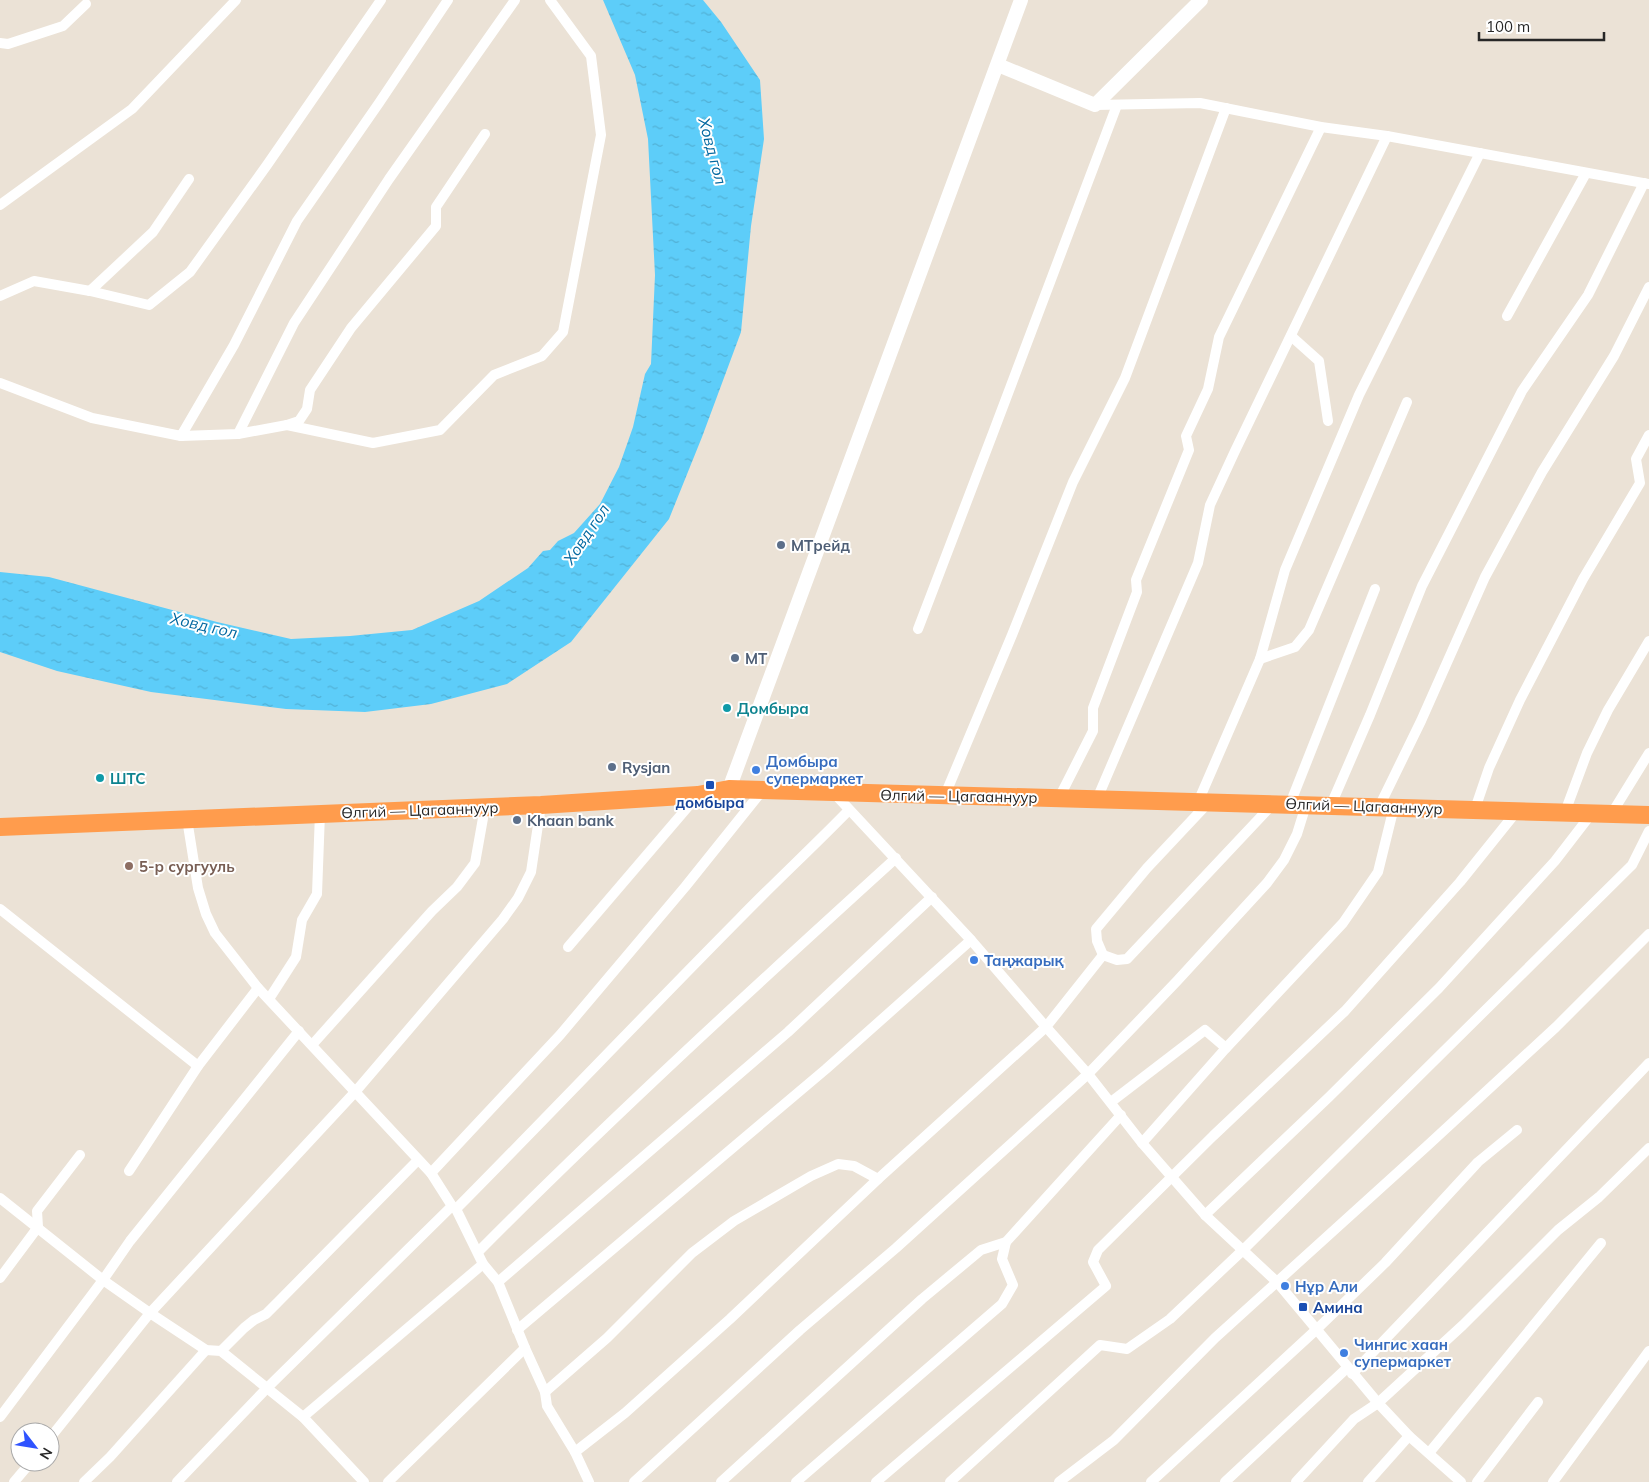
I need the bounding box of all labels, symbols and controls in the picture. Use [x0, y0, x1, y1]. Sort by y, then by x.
scale bar [1479, 10, 1604, 42]
text: 100 m [1486, 17, 1530, 36]
water label: Ховд гол [694, 114, 731, 187]
water label: Ховд гол [558, 500, 613, 569]
place label: MTрейд [791, 536, 851, 555]
marker: MTрейд [775, 539, 787, 551]
water label: Ховд гол [168, 607, 240, 642]
place label: МТ [745, 649, 768, 668]
marker: МТ [729, 652, 741, 664]
place label: Домбыра [737, 699, 809, 718]
marker: Домбыра [721, 702, 733, 714]
place label: Домбыра супермаркет [766, 752, 864, 788]
place label: Rysjan [622, 758, 670, 777]
marker: Rysjan [606, 761, 618, 773]
marker: Домбыра супермаркет [750, 764, 762, 776]
place label: ШТС [110, 769, 145, 788]
marker: ШТС [94, 772, 106, 784]
marker: домбыра [704, 779, 716, 791]
street label: Өлгий — Цагааннуур [880, 785, 1038, 807]
place label: домбыра [675, 793, 745, 812]
street label: Өлгий — Цагааннуур [1285, 794, 1443, 818]
street label: Өлгий — Цагааннуур [341, 798, 499, 822]
place label: Khaan bank [527, 811, 614, 830]
marker: Khaan bank [511, 814, 523, 826]
place label: 5-р сургууль [139, 857, 235, 876]
marker: 5-р сургууль [123, 860, 135, 872]
place label: Таңжарық [984, 951, 1064, 970]
marker: Таңжарық [968, 954, 980, 966]
place label: Нұр Али [1295, 1277, 1358, 1296]
marker: Нұр Али [1279, 1280, 1291, 1292]
place label: Амина [1313, 1298, 1363, 1317]
marker: Амина [1297, 1301, 1309, 1313]
place label: Чингис хаан супермаркет [1354, 1335, 1452, 1371]
marker: Чингис хаан супермаркет [1338, 1347, 1350, 1359]
north arrow [10, 1422, 60, 1472]
text: N [36, 1445, 57, 1463]

